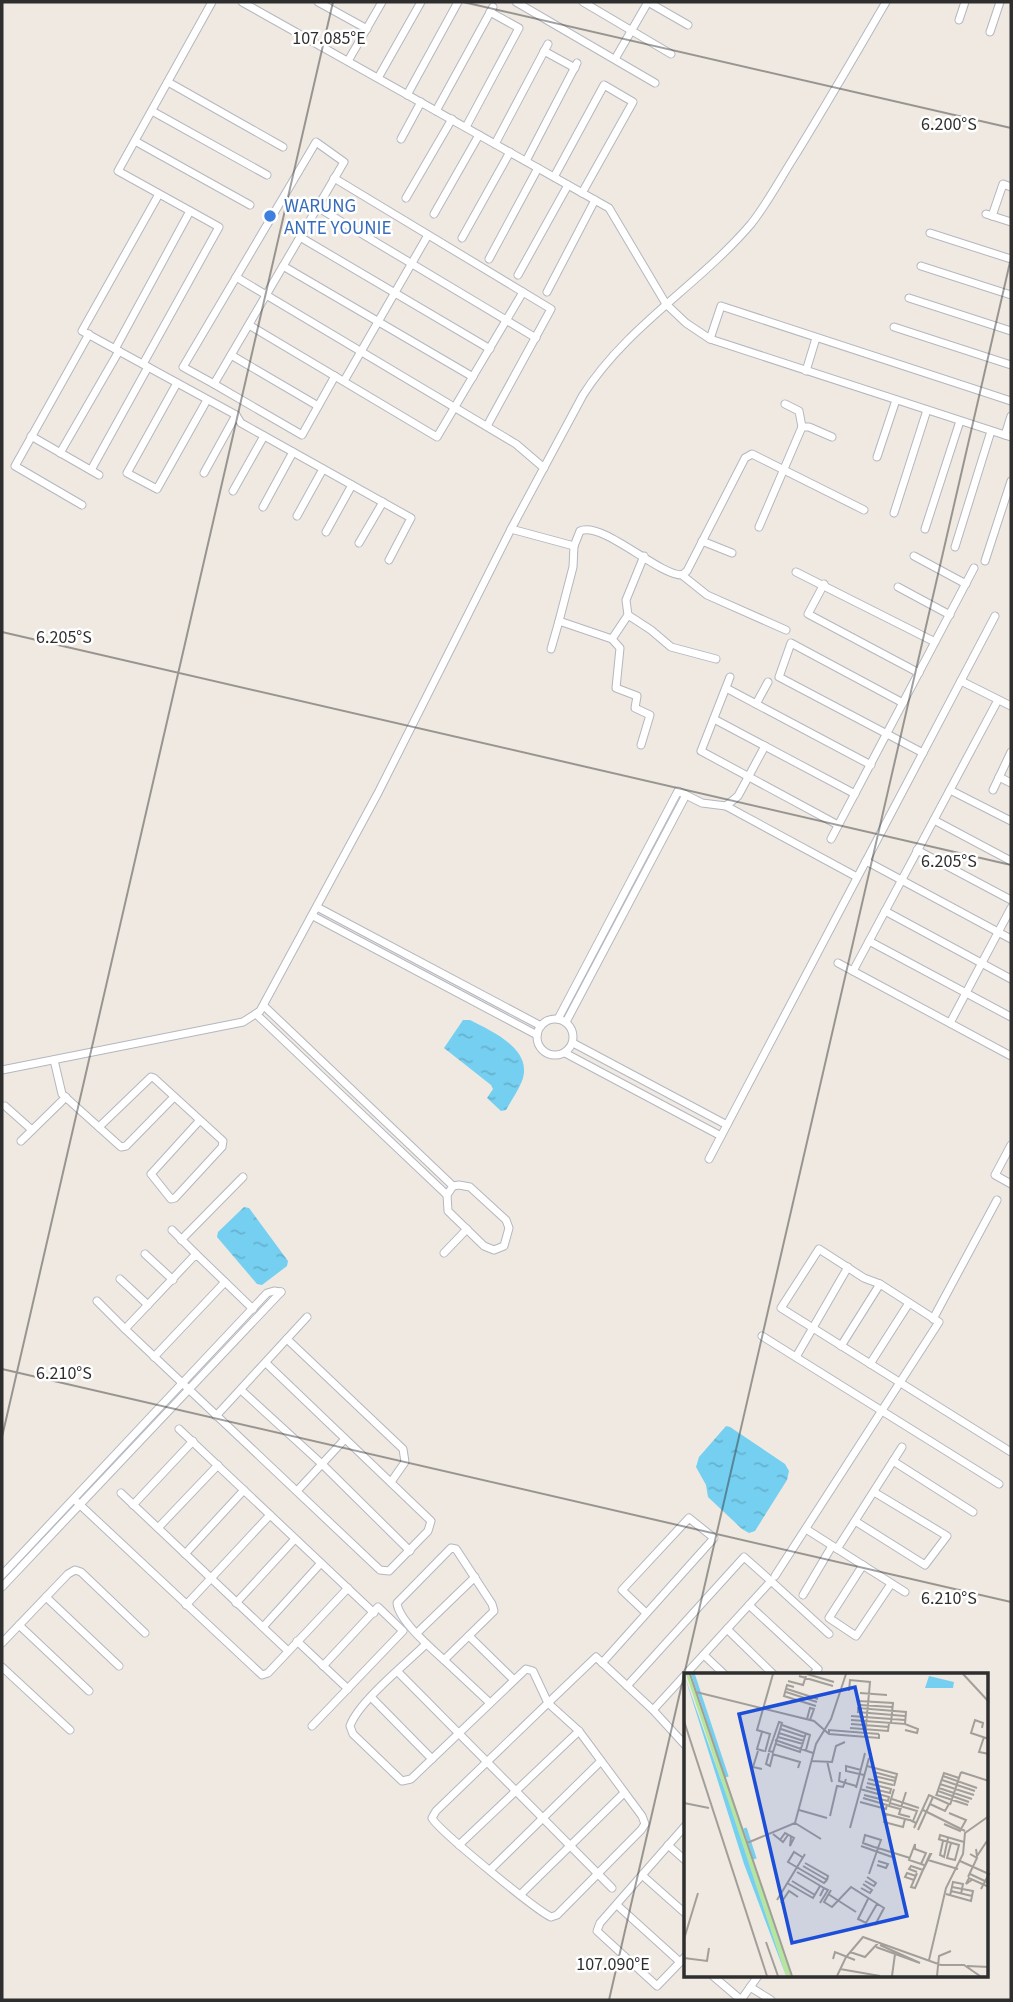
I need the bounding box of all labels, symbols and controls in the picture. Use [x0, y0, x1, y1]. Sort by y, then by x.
text: 107.085°E [292, 26, 366, 51]
text: 6.200°S [921, 112, 977, 137]
place label: WARUNG ANTE YOUNIE [284, 193, 392, 242]
marker: WARUNG ANTE YOUNIE [262, 208, 278, 224]
text: 6.205°S [36, 625, 92, 650]
text: 6.205°S [921, 849, 977, 874]
text: 6.210°S [36, 1361, 92, 1386]
text: 6.210°S [921, 1586, 977, 1611]
inset map [684, 1673, 988, 1978]
text: 107.090°E [576, 1952, 650, 1977]

